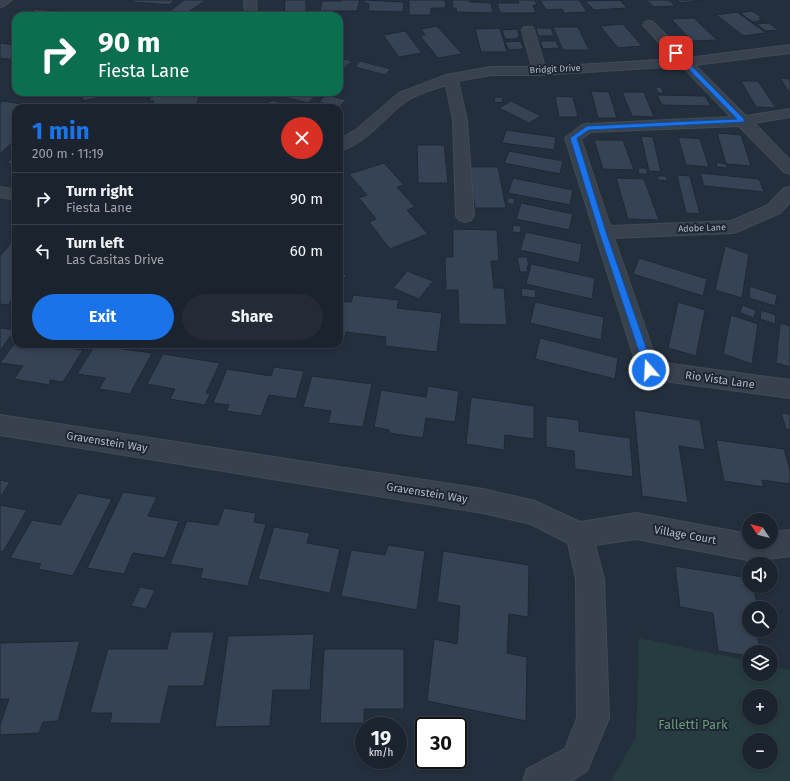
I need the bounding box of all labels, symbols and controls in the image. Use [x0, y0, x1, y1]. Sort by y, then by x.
text: 90 m [98, 26, 160, 59]
icon: right [32, 28, 84, 80]
pin [659, 36, 693, 70]
icon: arrive [665, 42, 687, 64]
text: Fiesta Lane [98, 60, 189, 82]
street label: Bridgit Drive [529, 63, 581, 75]
text: 1 min [32, 117, 90, 145]
button: close [281, 117, 323, 159]
text: 200 m · 11:19 [32, 146, 104, 161]
text: Turn right [66, 182, 133, 200]
icon: right [32, 188, 54, 210]
text: 90 m [290, 190, 323, 208]
text: Fiesta Lane [66, 200, 132, 215]
street label: Adobe Lane [678, 222, 726, 234]
text: Turn left [66, 234, 124, 252]
icon: left [32, 240, 54, 262]
text: 60 m [290, 242, 323, 260]
text: Las Casitas Drive [66, 252, 164, 267]
button: Exit [32, 294, 174, 340]
button: Share [182, 294, 323, 340]
position arrow [628, 349, 670, 391]
street label: Rio Vista Lane [684, 369, 756, 391]
street label: Gravenstein Way [66, 429, 149, 455]
street label: Gravenstein Way [386, 480, 469, 506]
north arrow [742, 513, 778, 549]
map controls [742, 513, 778, 769]
street label: Village Court [653, 523, 717, 547]
button: sound [742, 557, 778, 593]
button: search [742, 601, 778, 637]
button: layers [742, 645, 778, 681]
button: + [742, 689, 778, 725]
speed limit sign: 30 [415, 717, 467, 769]
park label: Falletti Park [658, 717, 728, 732]
text: 19 [371, 726, 391, 750]
button: − [742, 733, 778, 769]
text: km/h [369, 747, 393, 759]

